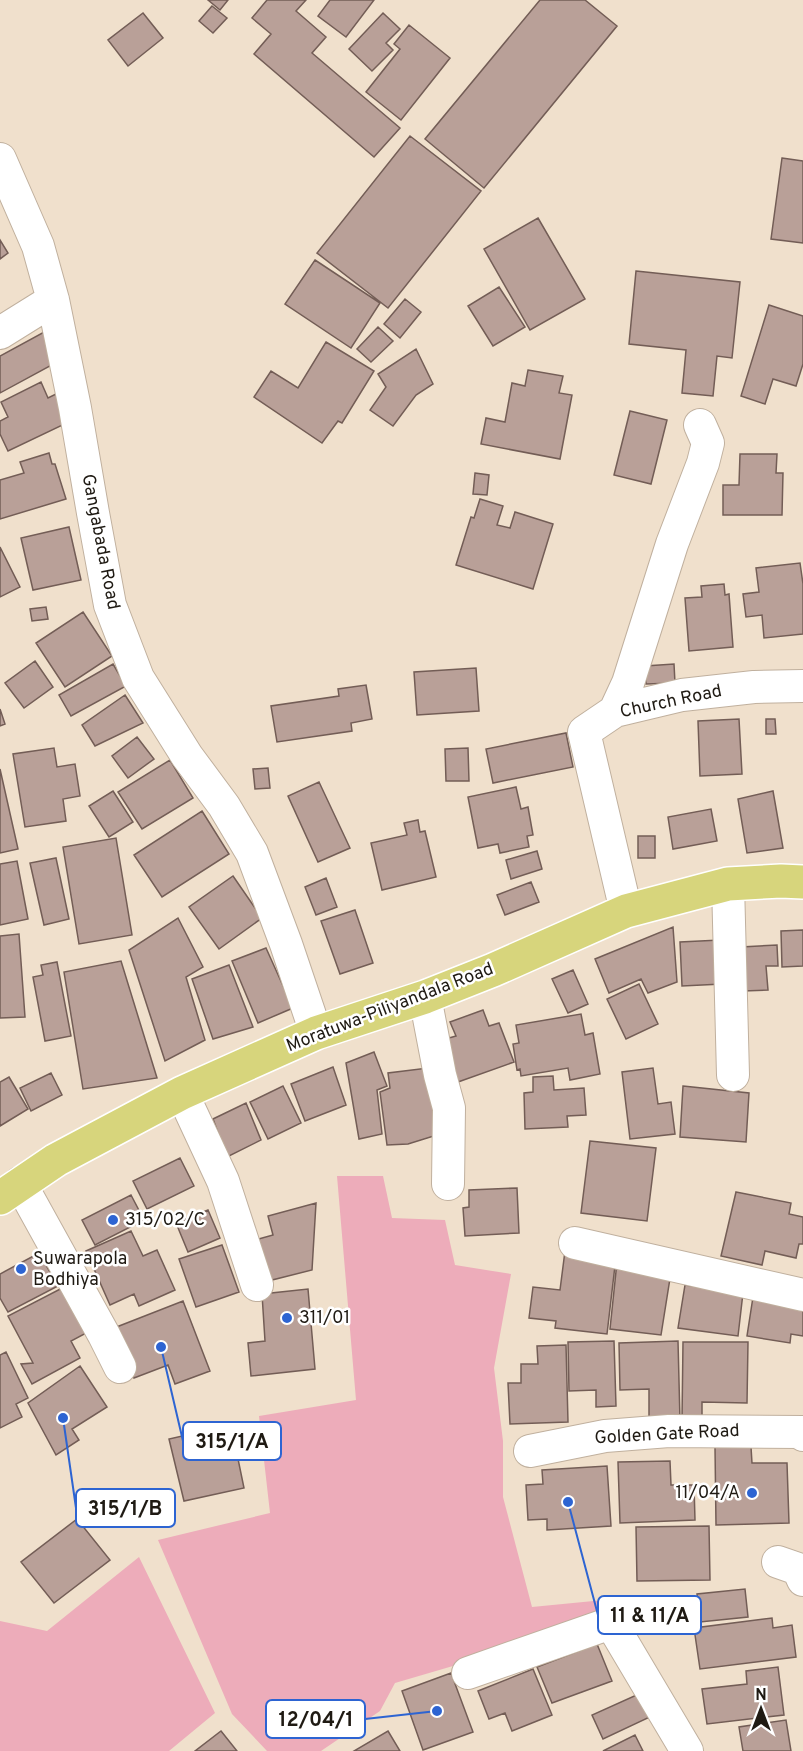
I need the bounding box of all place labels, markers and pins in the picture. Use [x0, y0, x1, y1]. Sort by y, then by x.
place label: 315/02/C [125, 1209, 205, 1232]
marker: 315/02/C [106, 1213, 120, 1227]
place label: Suwarapola Bodhiya [33, 1248, 127, 1292]
marker: Suwarapola Bodhiya [14, 1262, 28, 1276]
place label: 311/01 [299, 1307, 350, 1330]
marker: 311/01 [280, 1311, 294, 1325]
callout: 315/1/A [183, 1422, 281, 1460]
place label: 11/04/A [675, 1482, 740, 1505]
marker: 11/04/A [745, 1486, 759, 1500]
callout: 315/1/B [76, 1489, 175, 1527]
callout: 11 & 11/A [598, 1596, 701, 1634]
callout: 12/04/1 [266, 1700, 365, 1738]

